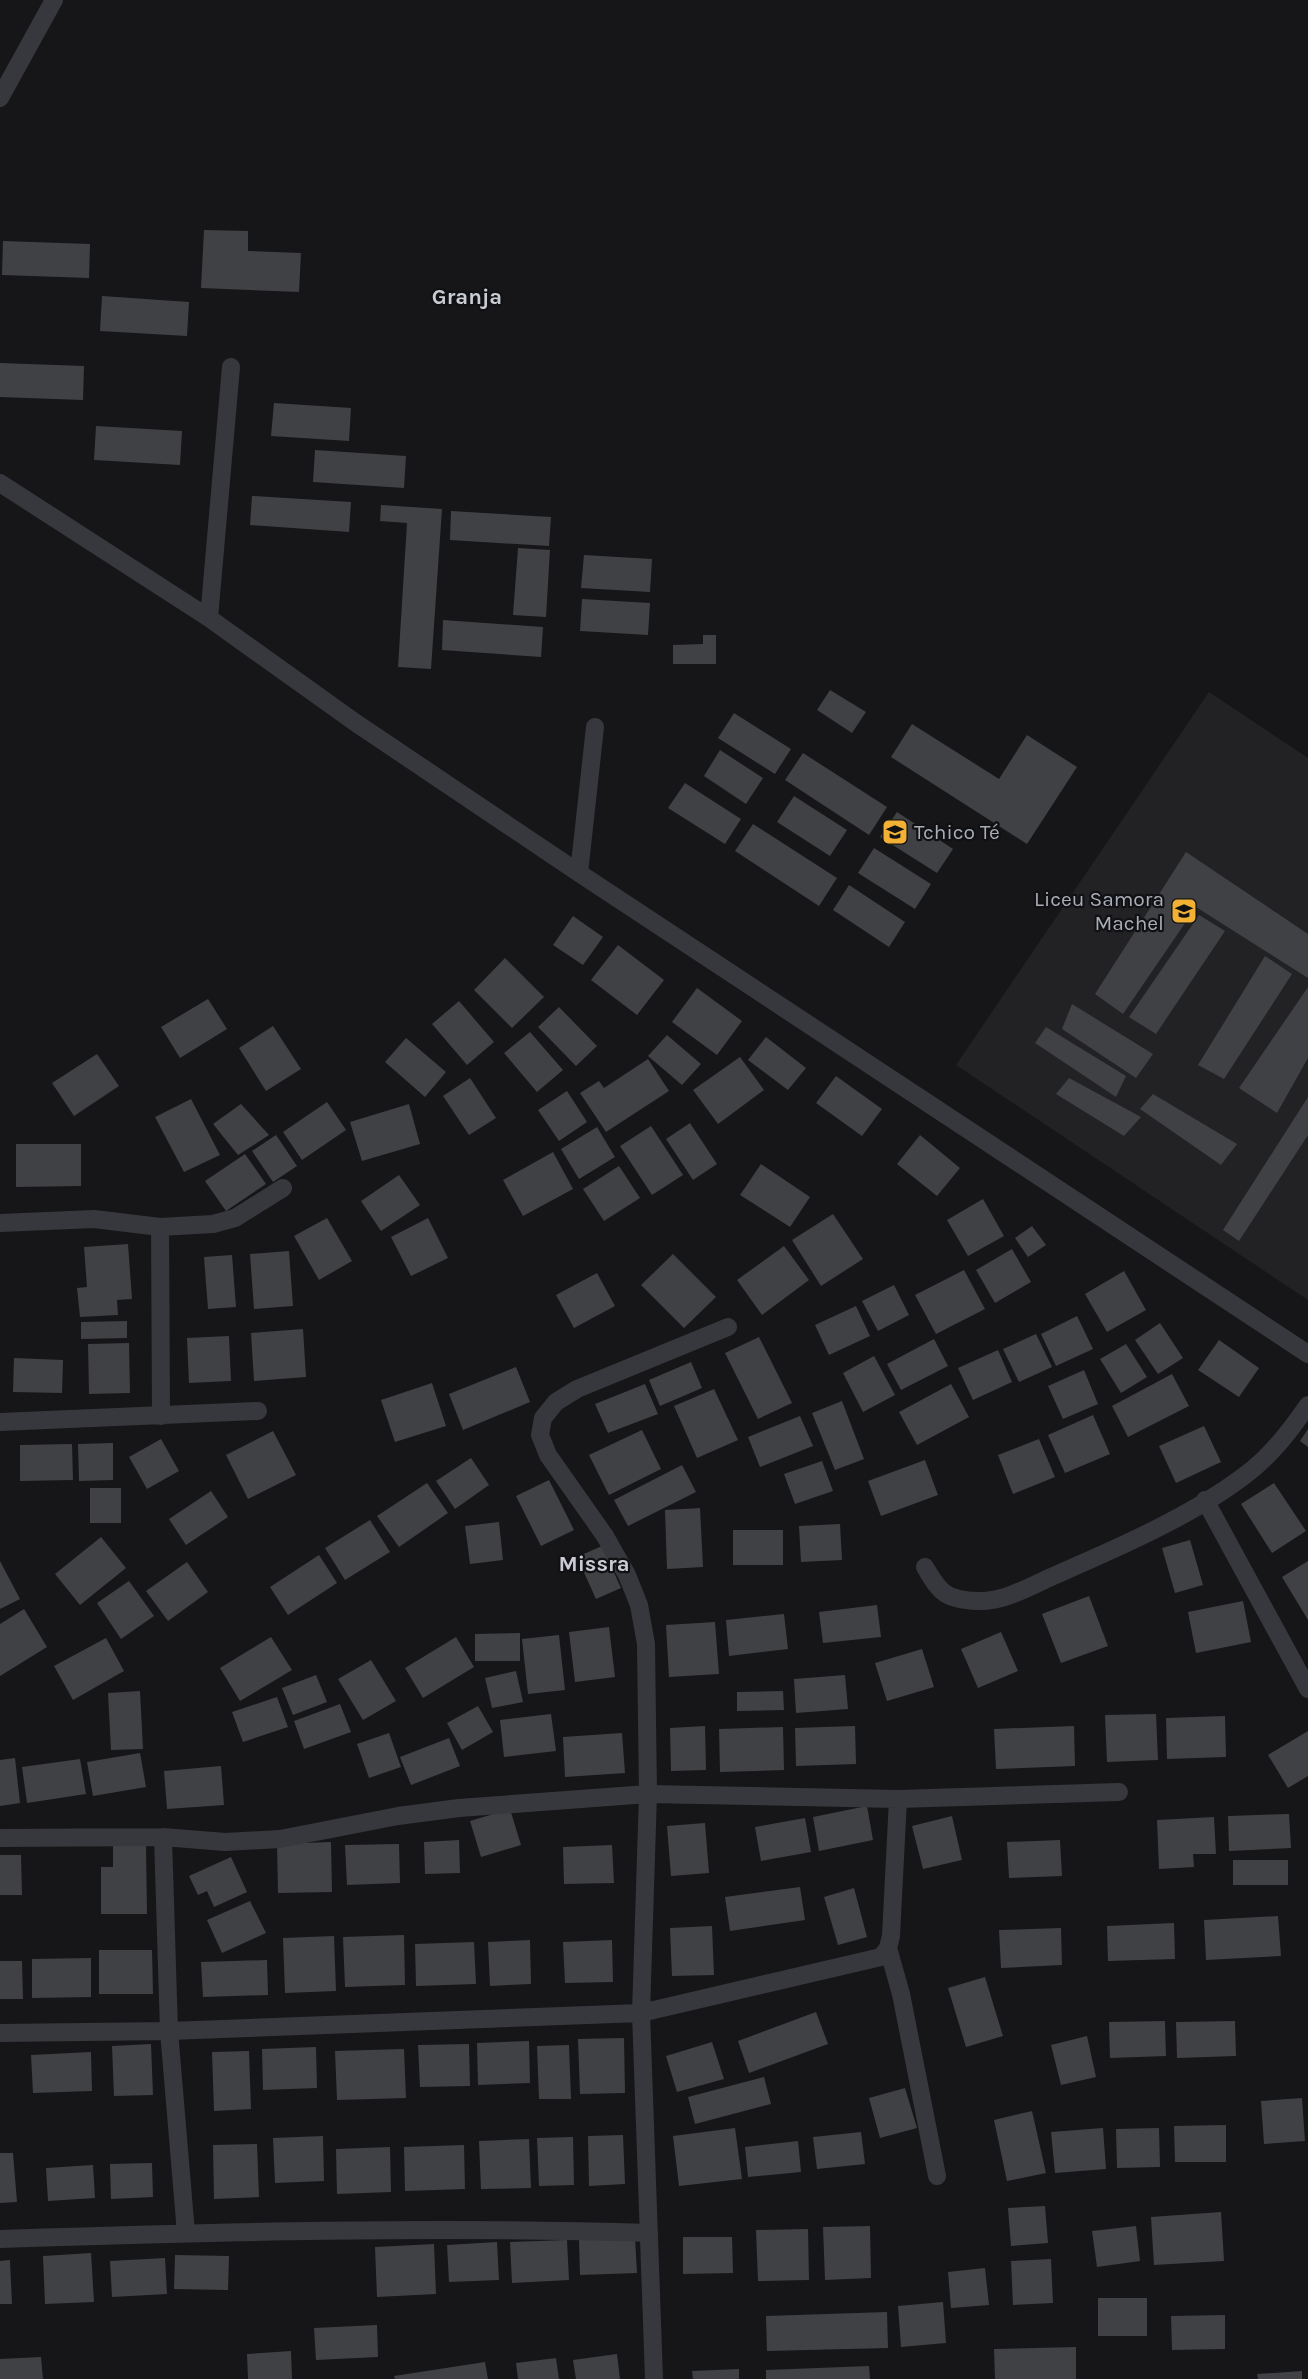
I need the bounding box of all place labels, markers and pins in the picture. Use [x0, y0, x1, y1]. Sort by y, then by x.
school or university icon: Tchico Té [880, 817, 910, 847]
place label: Tchico Té [914, 820, 1000, 844]
place label: Liceu Samora Machel [1034, 887, 1164, 935]
school or university icon: Liceu Samora Machel [1169, 896, 1199, 926]

